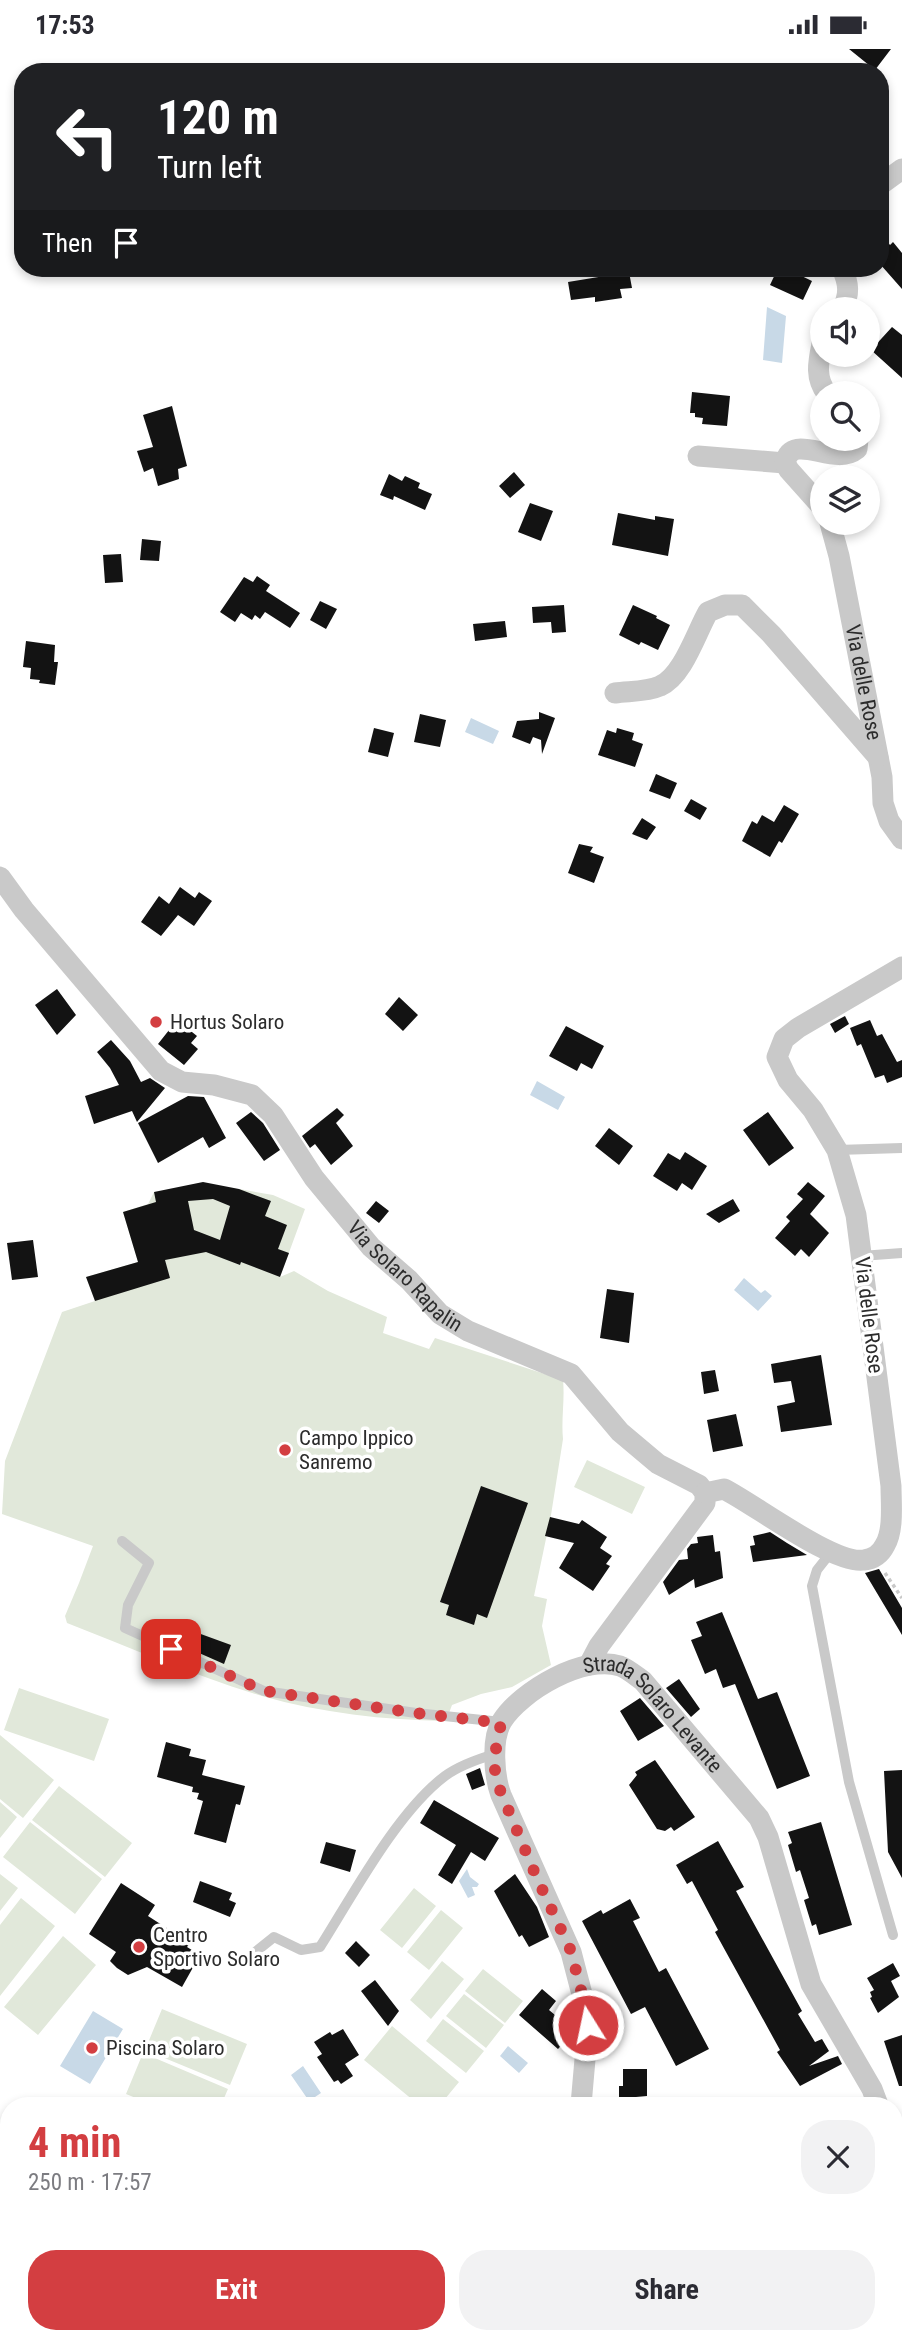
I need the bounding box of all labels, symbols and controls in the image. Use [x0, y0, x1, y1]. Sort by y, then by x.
text: 17:53 [35, 10, 95, 40]
text: 120 m [157, 89, 279, 146]
icon: left [42, 91, 133, 182]
text: Turn left [157, 148, 262, 186]
icon: arrive [107, 224, 145, 262]
text: Then [42, 228, 93, 258]
map controls [810, 297, 880, 535]
button: sound [810, 297, 880, 367]
button: search [810, 381, 880, 451]
button: layers [810, 465, 880, 535]
street label: Via delle Rose [841, 623, 887, 742]
place label: Hortus Solaro [170, 1010, 284, 1034]
marker: Hortus Solaro [148, 1014, 164, 1030]
street label: Via Solaro Rapalin [342, 1216, 467, 1337]
street label: Via delle Rose [850, 1255, 888, 1375]
place label: Campo Ippico Sanremo [299, 1426, 414, 1474]
marker: Campo Ippico Sanremo [277, 1442, 293, 1458]
pin [141, 1619, 201, 1679]
icon: arrive [152, 1630, 190, 1668]
street label: Strada Solaro Levante [581, 1652, 727, 1778]
place label: Centro Sportivo Solaro [153, 1923, 280, 1971]
marker: Centro Sportivo Solaro [131, 1939, 147, 1955]
position arrow [551, 1988, 625, 2062]
place label: Piscina Solaro [106, 2036, 225, 2060]
marker: Piscina Solaro [84, 2040, 100, 2056]
text: 4 min [28, 2118, 121, 2167]
button: close [801, 2120, 875, 2194]
text: 250 m · 17:57 [28, 2169, 152, 2196]
button: Exit [28, 2250, 445, 2330]
button: Share [459, 2250, 875, 2330]

